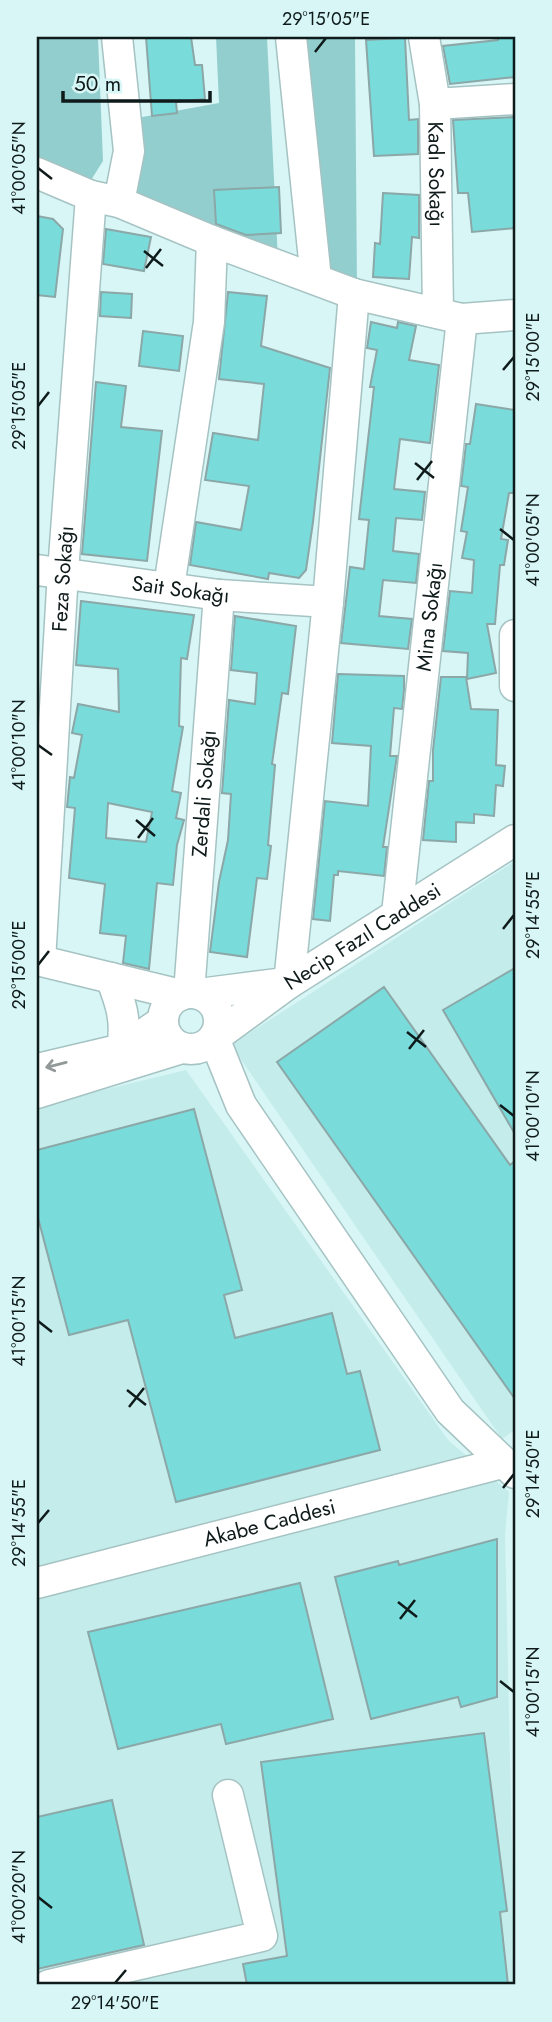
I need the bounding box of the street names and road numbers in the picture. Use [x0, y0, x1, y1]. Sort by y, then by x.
street label: Kadı Sokağı [420, 121, 452, 227]
street label: Feza Sokağı [44, 525, 81, 633]
street label: Mina Sokağı [409, 561, 450, 673]
street label: Sait Sokağı [130, 568, 230, 611]
street label: Zerdali Sokağı [184, 729, 224, 858]
street label: Necip Fazıl Caddesi [278, 876, 447, 997]
street label: Akabe Caddesi [200, 1492, 339, 1554]

